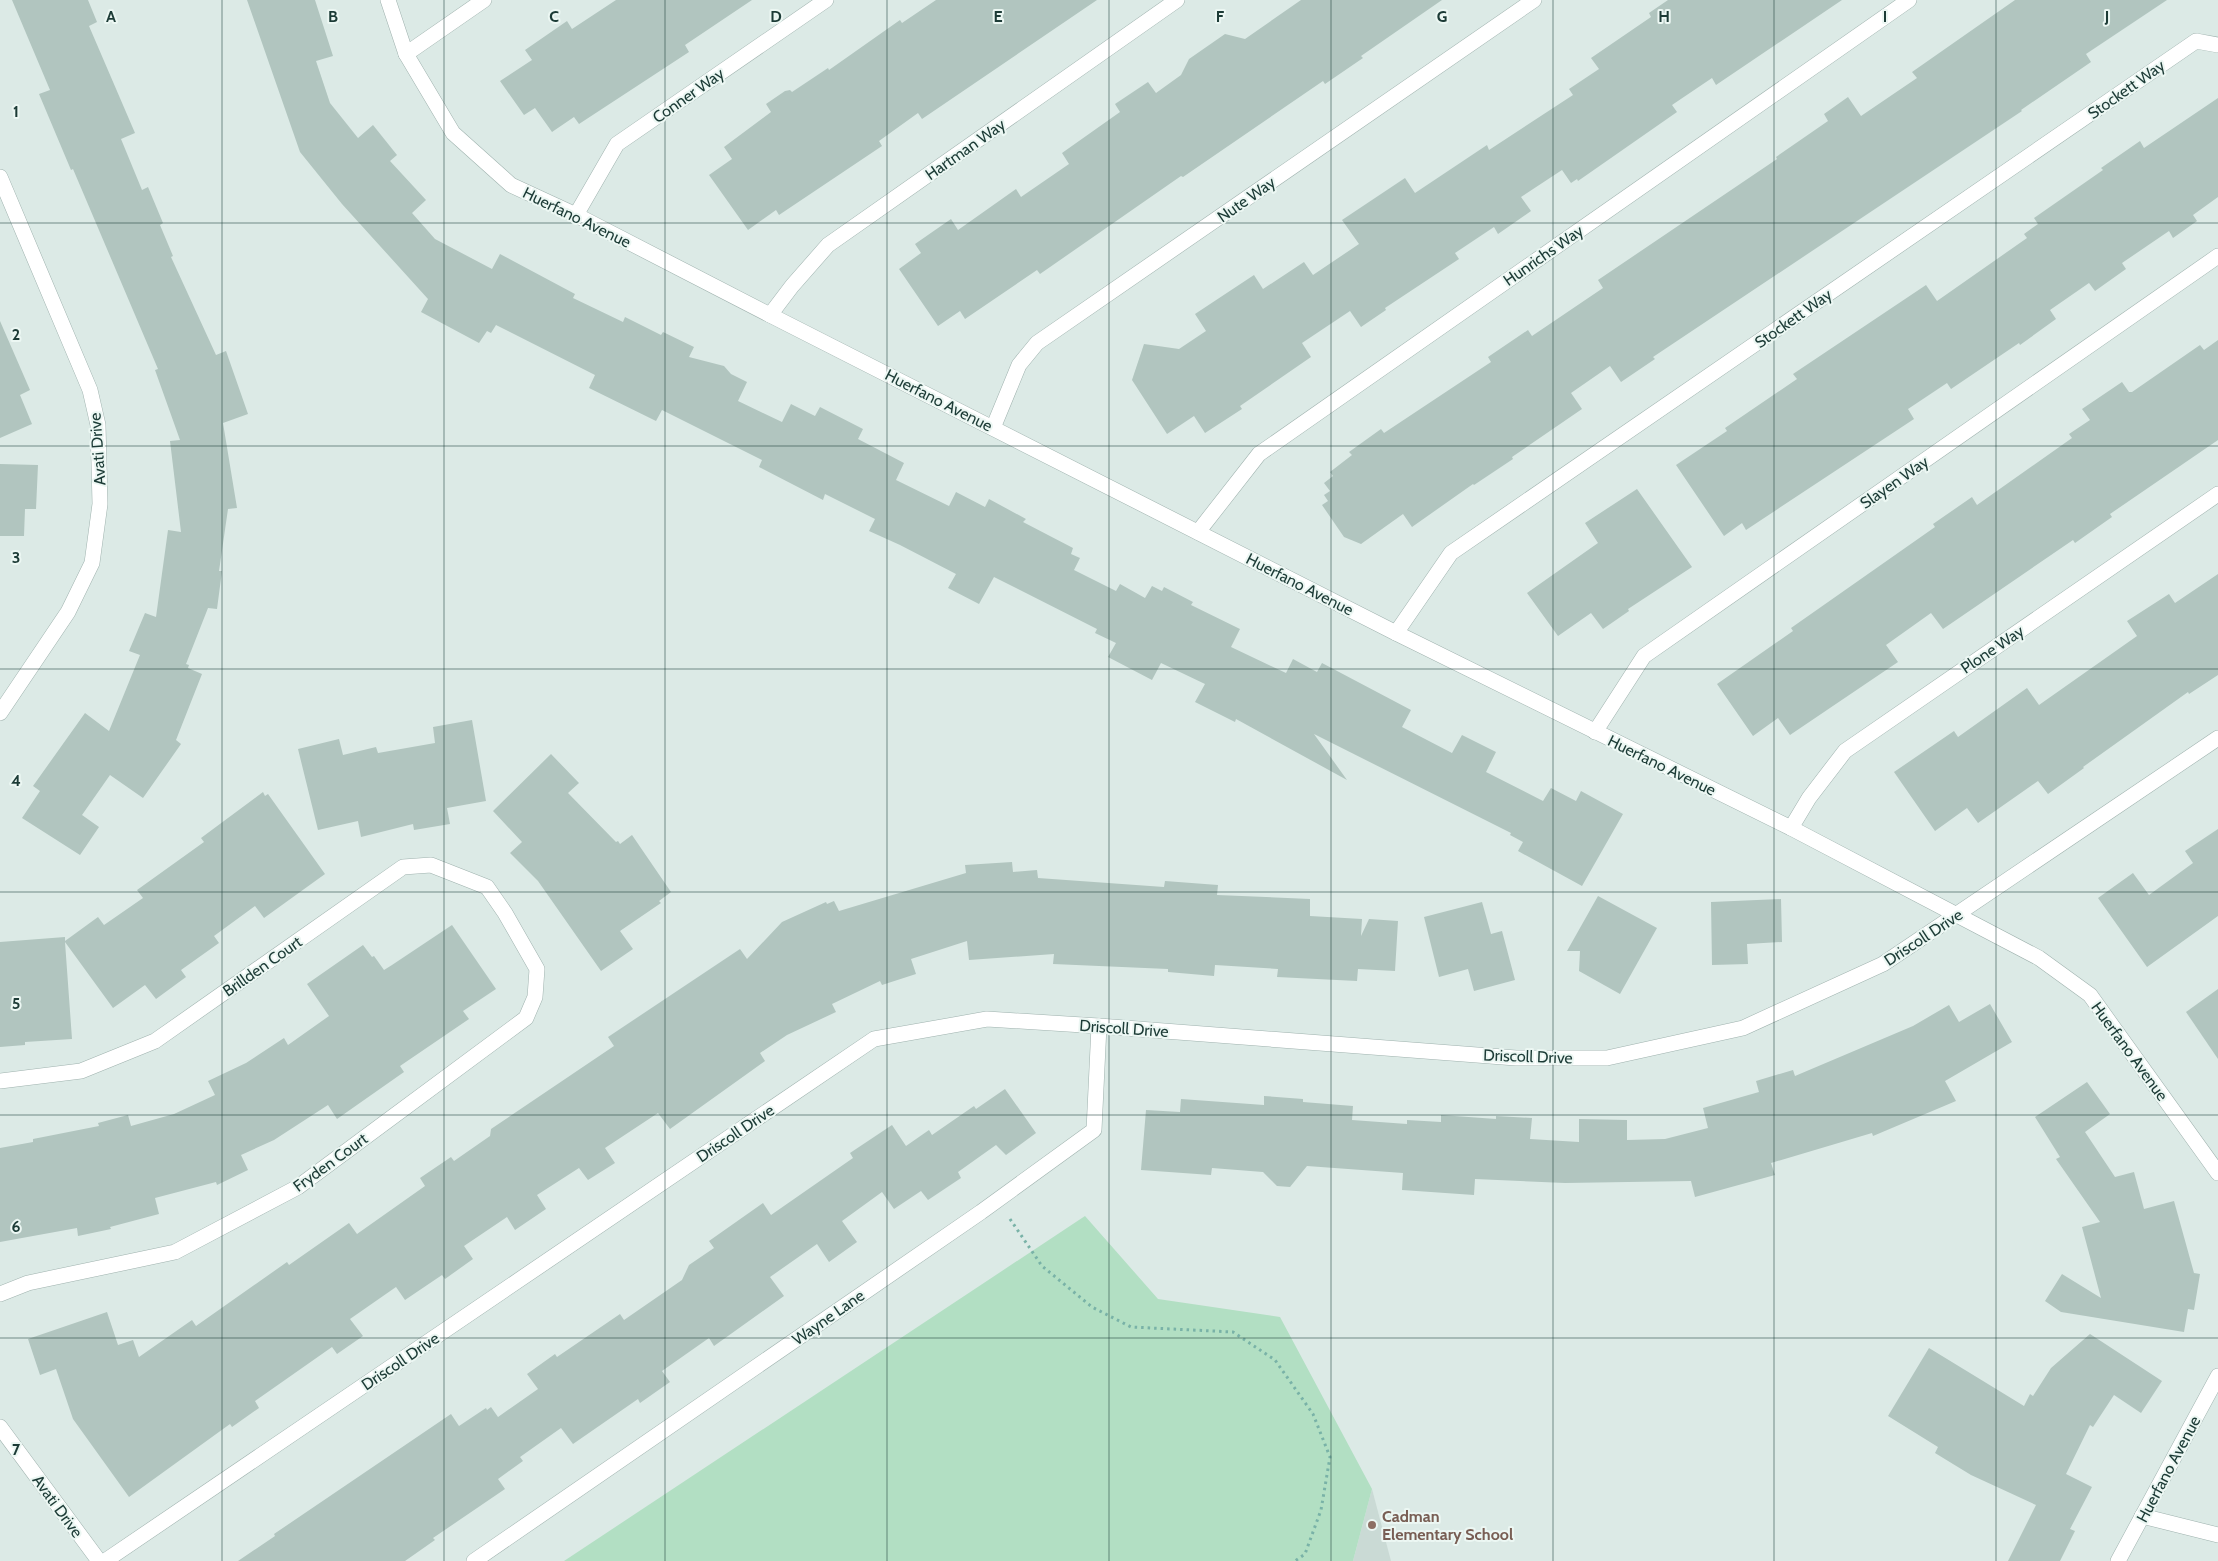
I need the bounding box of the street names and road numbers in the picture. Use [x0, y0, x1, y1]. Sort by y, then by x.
street label: Stockett Way [2084, 56, 2169, 123]
street label: Conner Way [649, 64, 728, 127]
street label: Hartman Way [922, 115, 1009, 184]
street label: Nute Way [1214, 173, 1279, 226]
street label: Huerfano Avenue [520, 183, 634, 252]
street label: Hunrichs Way [1500, 221, 1587, 290]
street label: Stockett Way [1751, 285, 1836, 352]
street label: Huerfano Avenue [882, 365, 996, 436]
street label: Avati Drive [85, 412, 110, 486]
street label: Slayen Way [1856, 452, 1932, 513]
street label: Huerfano Avenue [1243, 549, 1357, 620]
street label: Plone Way [1957, 621, 2028, 677]
street label: Huerfano Avenue [1605, 731, 1719, 800]
street label: Driscoll Drive [1881, 905, 1966, 970]
street label: Brillden Court [219, 932, 306, 1001]
street label: Huerfano Avenue [2087, 998, 2172, 1105]
street label: Driscoll Drive [1079, 1016, 1169, 1041]
street label: Driscoll Drive [1483, 1045, 1573, 1068]
street label: Driscoll Drive [693, 1100, 778, 1166]
street label: Fryden Court [289, 1129, 372, 1196]
street label: Wayne Lane [789, 1286, 868, 1349]
street label: Driscoll Drive [358, 1328, 443, 1394]
street label: Huerfano Avenue [2132, 1413, 2204, 1526]
street label: Avati Drive [28, 1471, 87, 1541]

